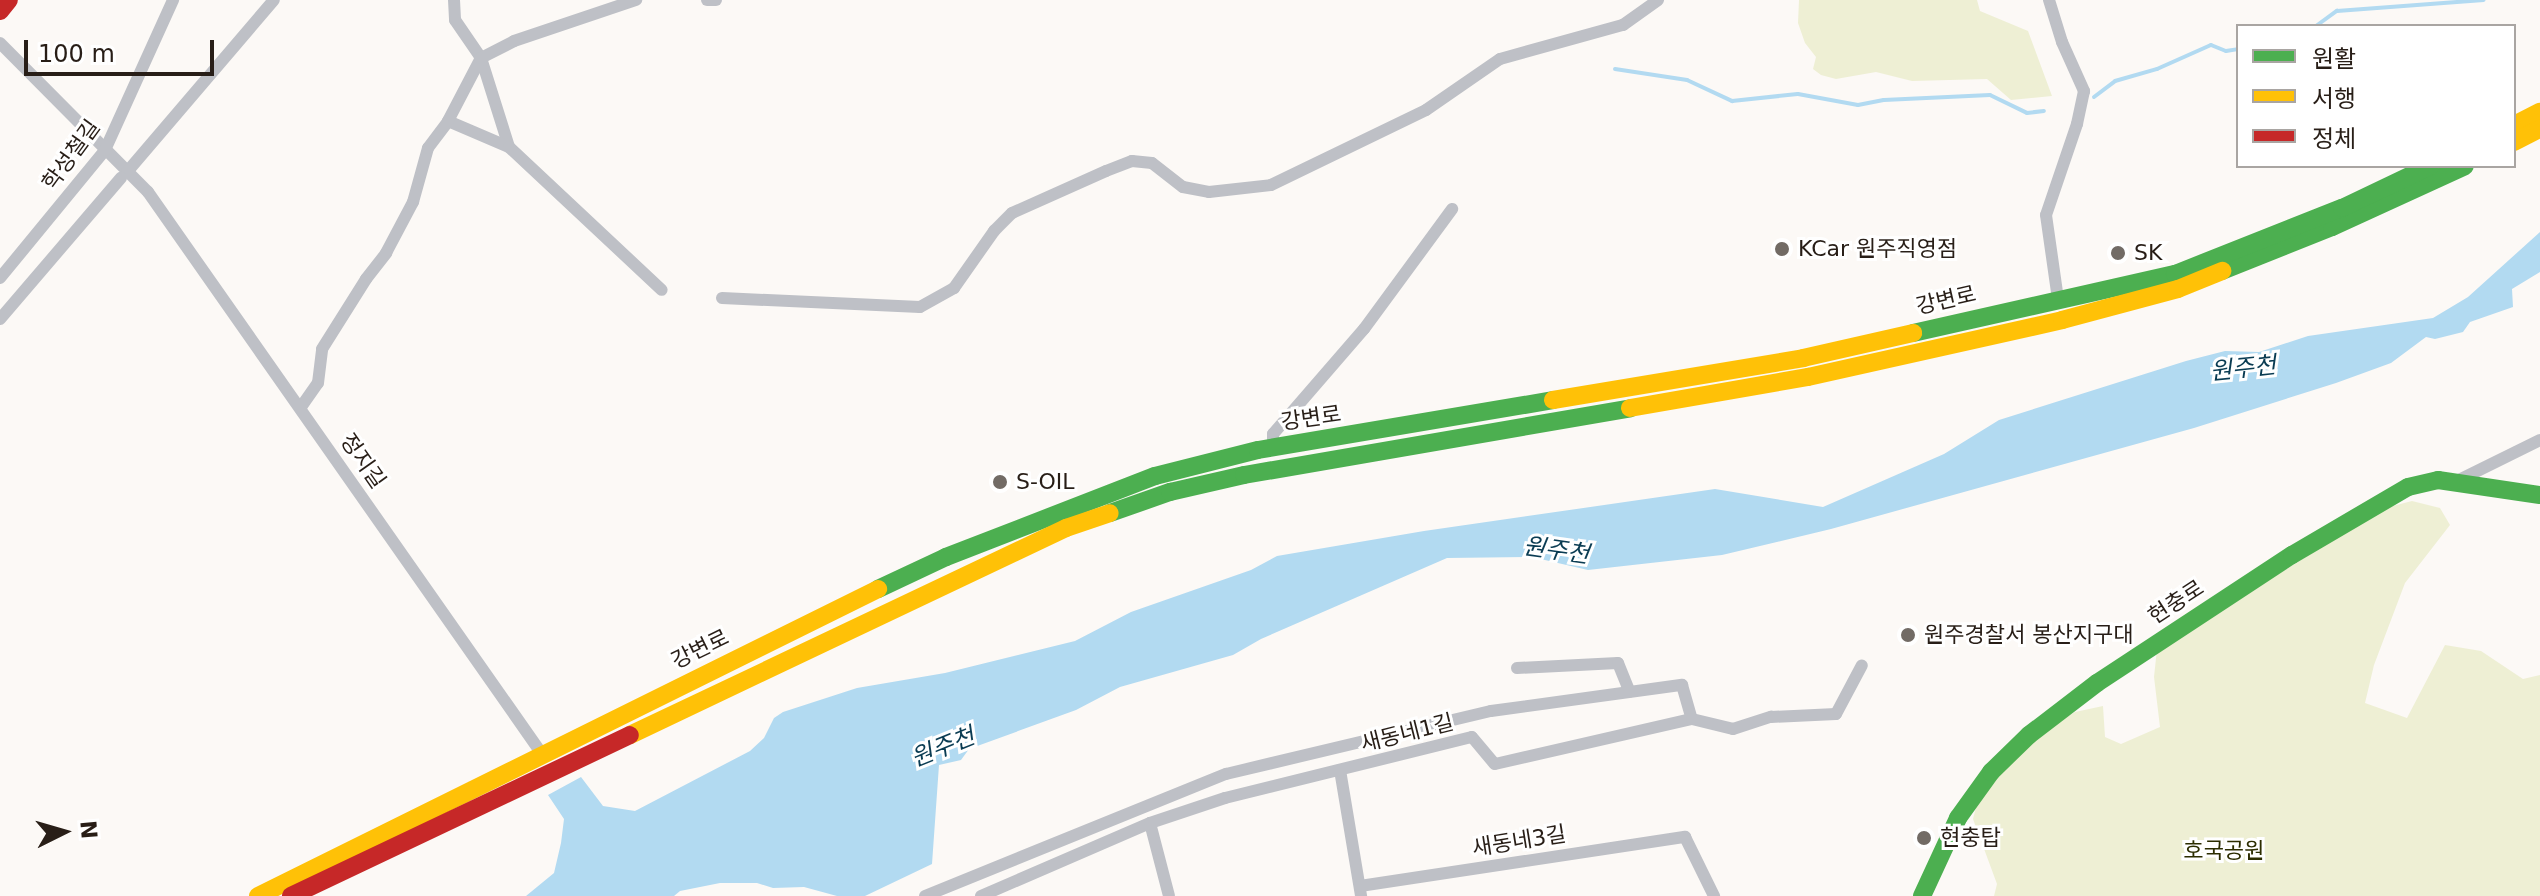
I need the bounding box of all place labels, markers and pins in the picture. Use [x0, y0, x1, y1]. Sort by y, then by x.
place label: KCar 원주직영점 [1798, 236, 1957, 262]
marker: KCar 원주직영점 [1773, 240, 1791, 258]
place label: SK [2134, 240, 2162, 266]
marker: SK [2109, 244, 2127, 262]
place label: S-OIL [1016, 469, 1075, 495]
marker: S-OIL [991, 473, 1009, 491]
place label: 원주경찰서 봉산지구대 [1924, 622, 2133, 648]
marker: 원주경찰서 봉산지구대 [1899, 626, 1917, 644]
place label: 현충탑 [1940, 825, 2001, 851]
marker: 현충탑 [1915, 829, 1933, 847]

